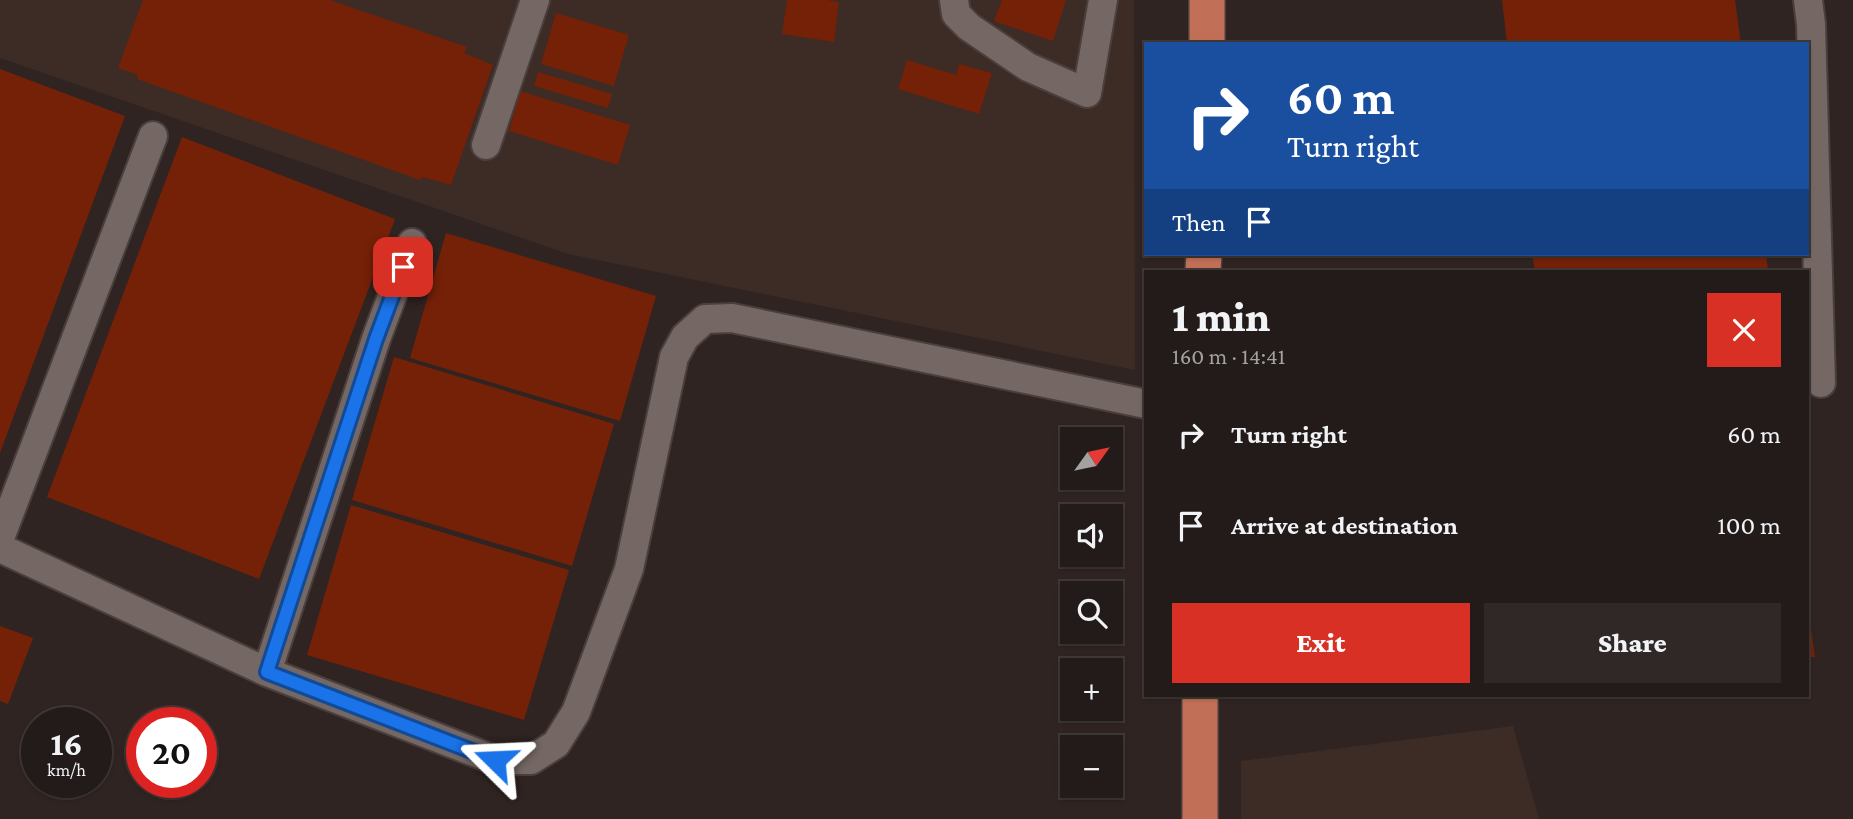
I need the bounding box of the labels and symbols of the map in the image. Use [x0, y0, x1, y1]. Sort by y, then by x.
pin [373, 237, 433, 297]
north arrow [1060, 427, 1124, 490]
speed limit sign: 20 [126, 707, 217, 798]
position arrow [458, 723, 532, 797]

